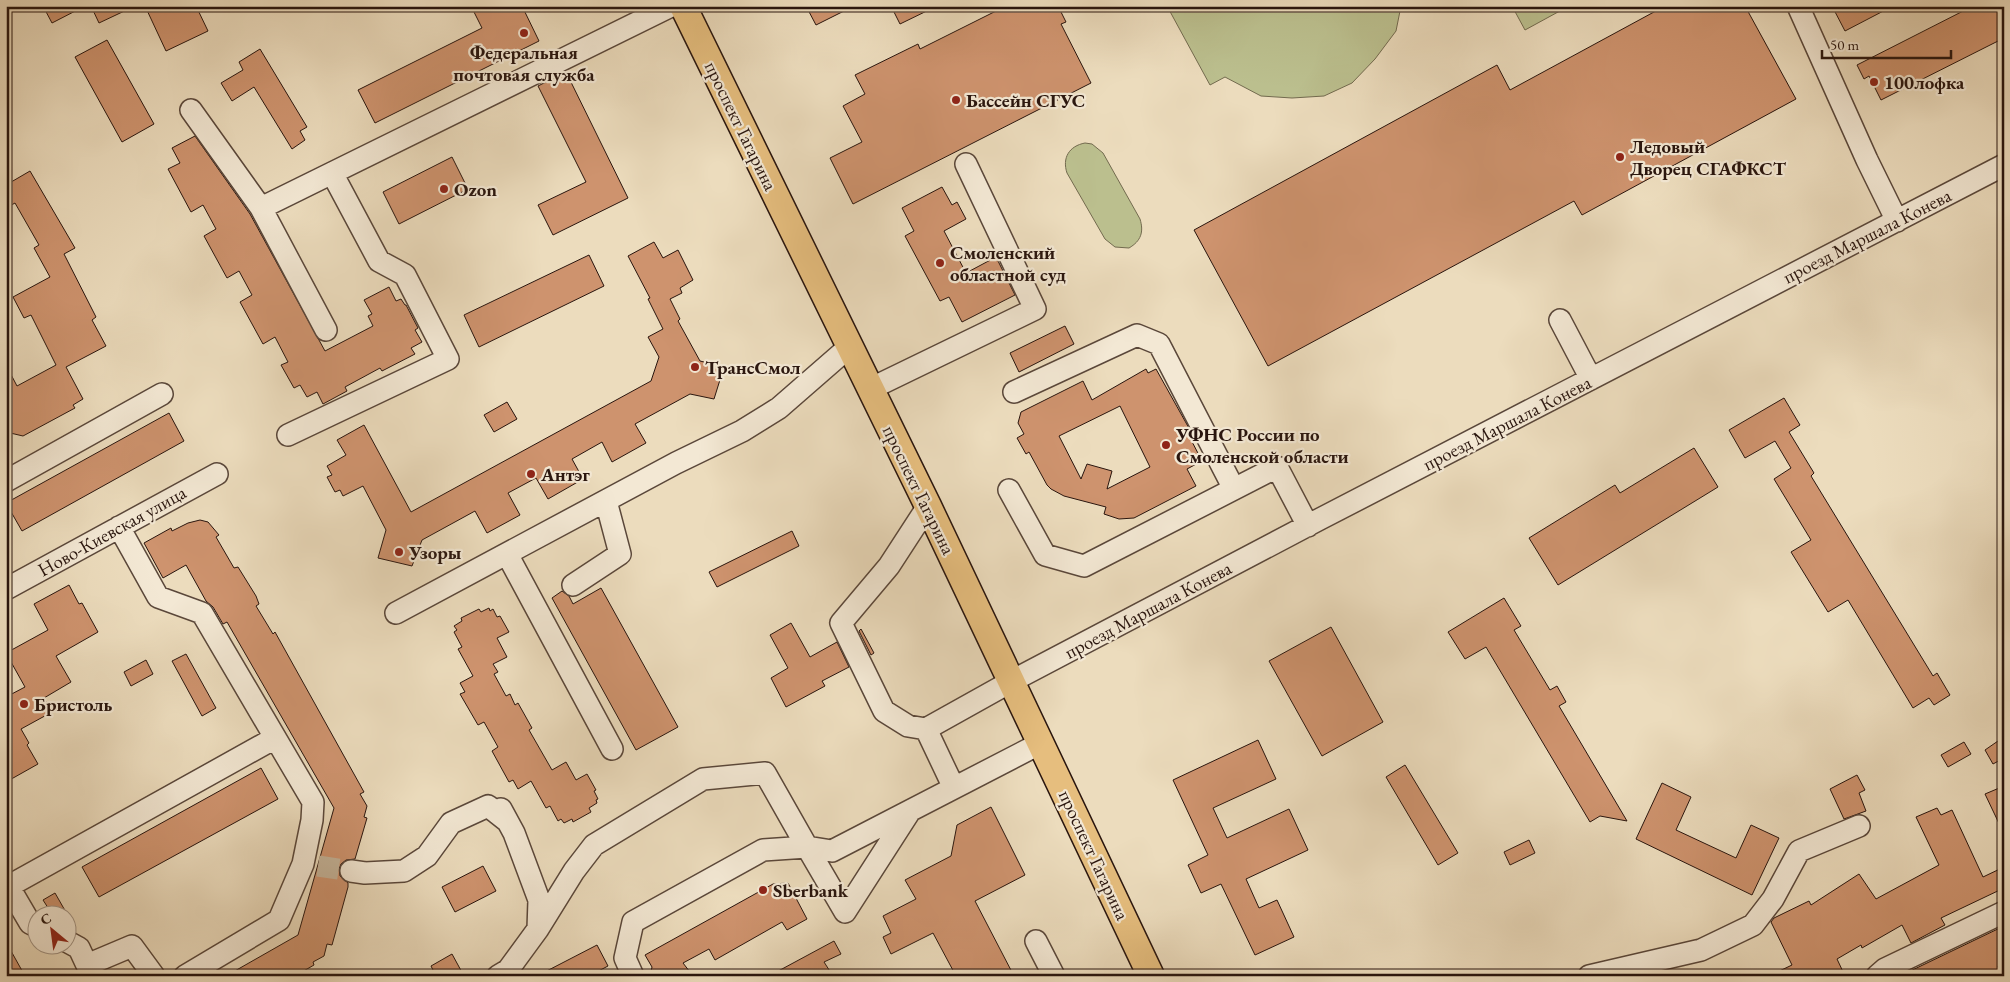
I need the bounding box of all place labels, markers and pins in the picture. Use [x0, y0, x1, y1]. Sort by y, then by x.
marker: Федеральная почтовая служба [518, 27, 530, 39]
place label: Федеральная почтовая служба [453, 40, 595, 87]
place label: 100лофка [1884, 70, 1965, 95]
marker: 100лофка [1868, 76, 1880, 88]
place label: Бассейн СГУС [966, 88, 1085, 113]
marker: Бассейн СГУС [950, 94, 962, 106]
place label: Ледовый Дворец СГАФКСТ [1630, 134, 1787, 181]
marker: Ледовый Дворец СГАФКСТ [1614, 151, 1626, 163]
place label: Ozon [454, 177, 497, 202]
marker: Ozon [438, 183, 450, 195]
place label: Смоленский областной суд [950, 240, 1066, 287]
marker: Смоленский областной суд [934, 257, 946, 269]
place label: ТрансСмол [705, 355, 801, 380]
marker: ТрансСмол [689, 361, 701, 373]
place label: УФНС России по Смоленской области [1175, 422, 1349, 469]
marker: УФНС России по Смоленской области [1160, 439, 1172, 451]
place label: Антэг [540, 462, 590, 487]
marker: Антэг [525, 468, 537, 480]
place label: Узоры [408, 540, 462, 565]
marker: Узоры [393, 546, 405, 558]
place label: Бристоль [34, 692, 112, 717]
marker: Бристоль [18, 698, 30, 710]
place label: Sberbank [773, 878, 849, 903]
marker: Sberbank [757, 884, 769, 896]

